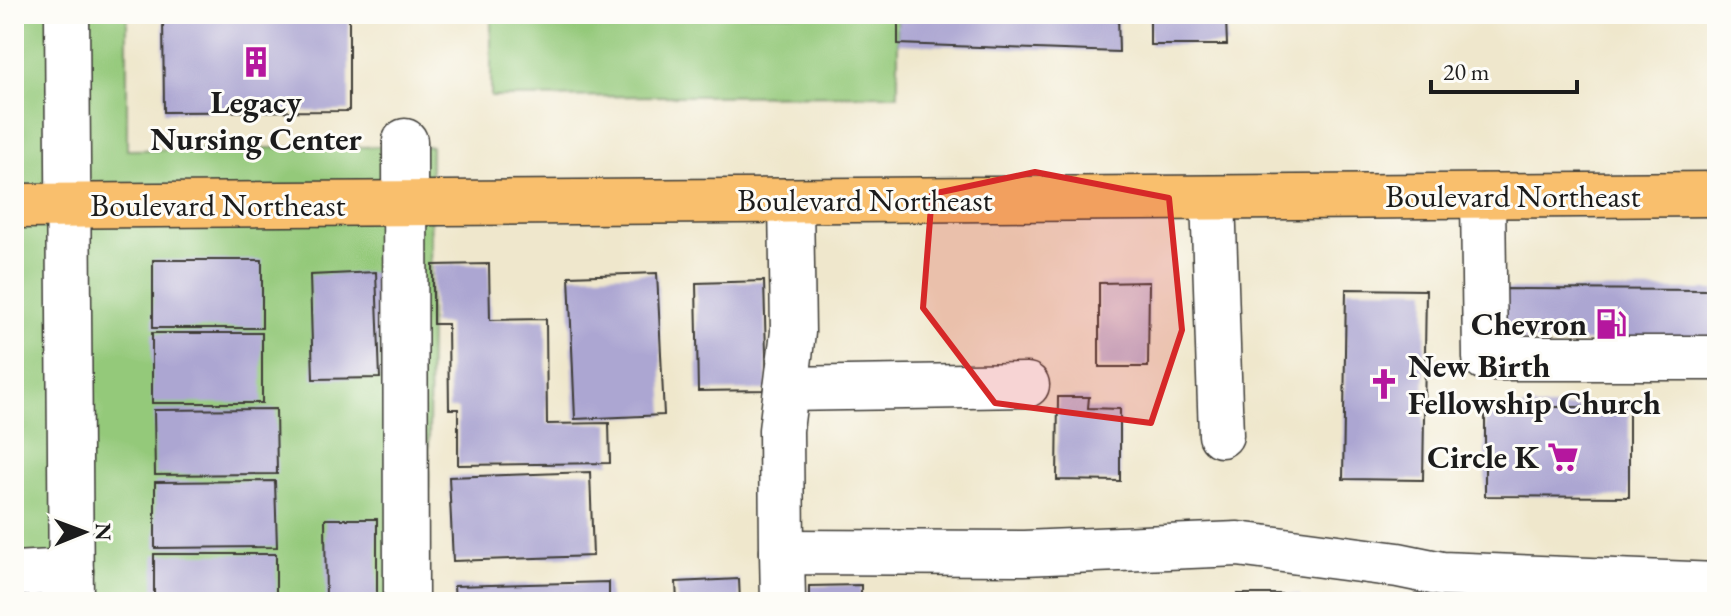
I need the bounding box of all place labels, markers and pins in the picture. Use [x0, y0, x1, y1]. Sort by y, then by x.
building icon: Legacy Nursing Center [239, 45, 273, 79]
place label: Legacy Nursing Center [150, 81, 363, 160]
place label: Chevron [1471, 303, 1587, 345]
fuel station icon: Chevron [1594, 307, 1628, 341]
place label: New Birth Fellowship Church [1408, 345, 1661, 424]
church icon: New Birth Fellowship Church [1367, 367, 1401, 401]
place label: Circle K [1427, 436, 1540, 478]
supermarket icon: Circle K [1546, 440, 1580, 474]

